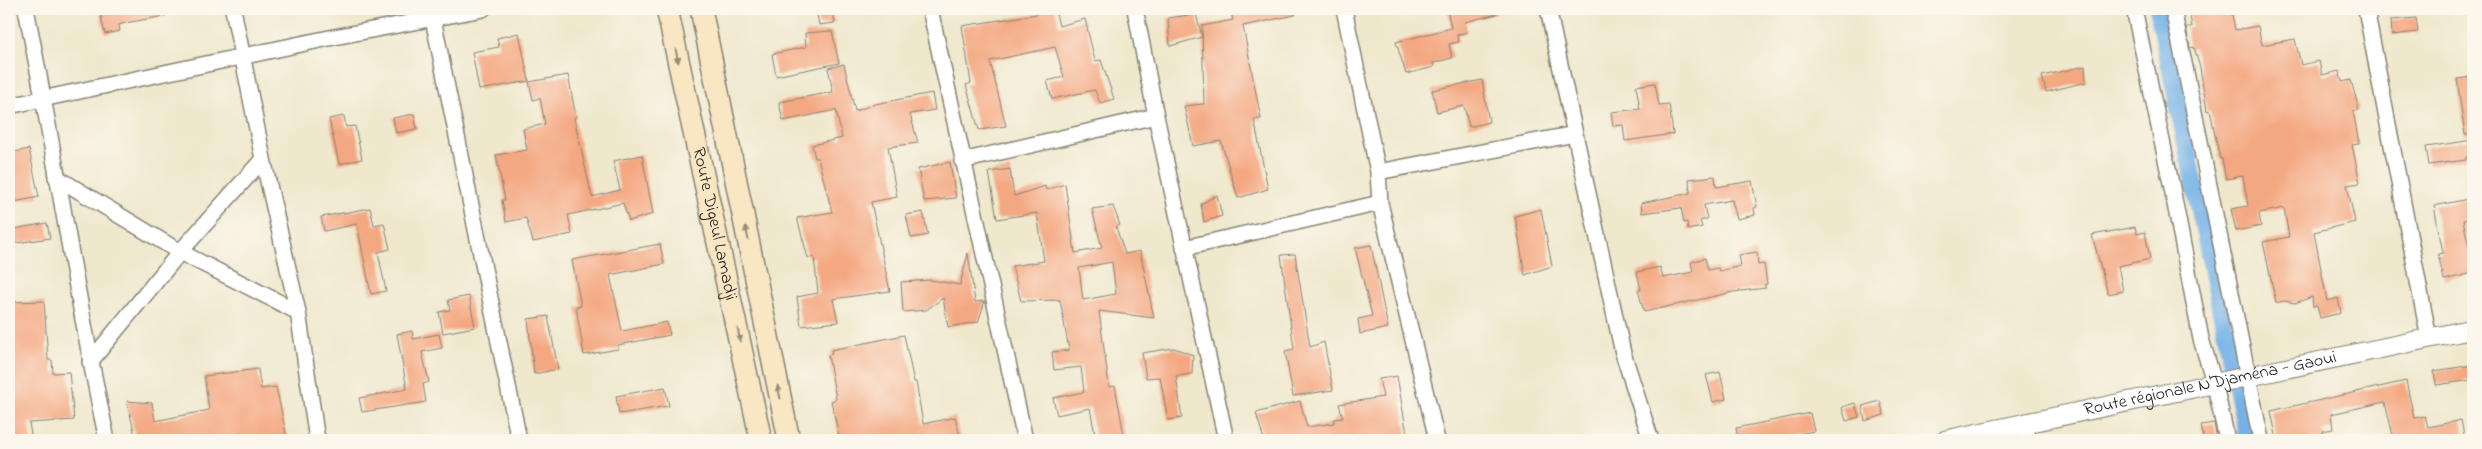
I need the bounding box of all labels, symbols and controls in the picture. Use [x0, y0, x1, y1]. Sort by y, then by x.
one-way arrow [673, 49, 681, 64]
street label: Route Digeul Lamadji [685, 145, 743, 303]
one-way arrow [742, 225, 750, 241]
one-way arrow [735, 327, 743, 343]
street label: Route régionale N'Djaména - Gaoui [2081, 345, 2339, 424]
one-way arrow [775, 385, 783, 400]

